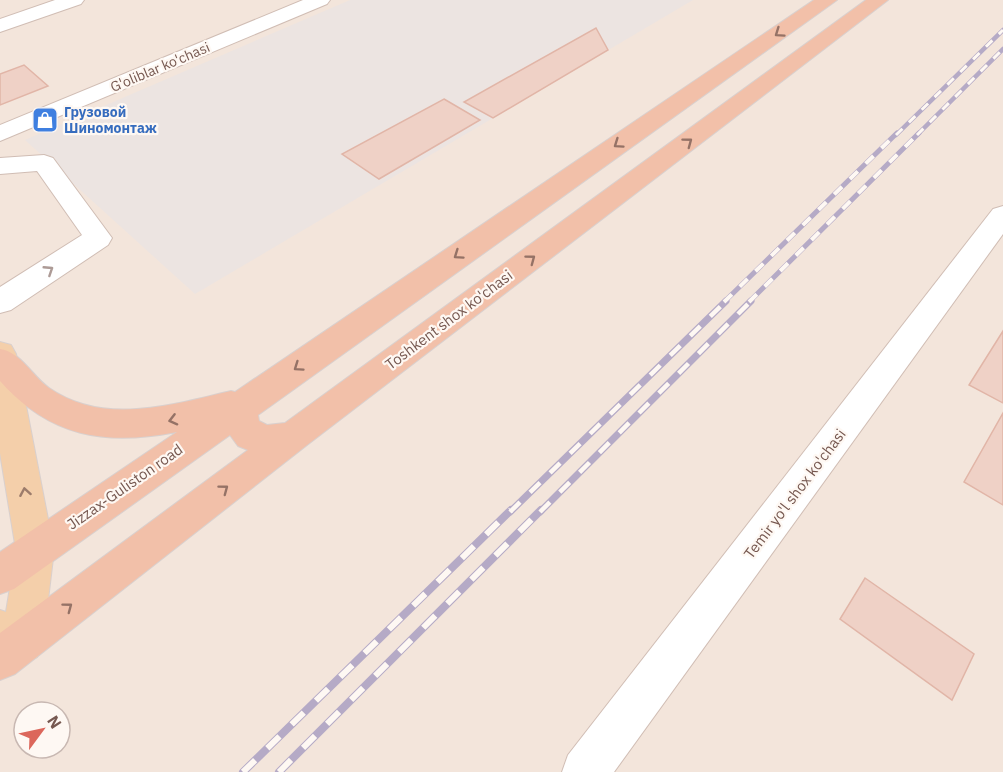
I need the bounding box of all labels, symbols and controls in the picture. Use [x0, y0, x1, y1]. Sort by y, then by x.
one-way arrow [774, 26, 785, 37]
street label: G'oliblar ko'chasi [108, 38, 212, 96]
place label: Грузовой Шиномонтаж [64, 103, 157, 137]
shop icon: Грузовой Шиномонтаж [30, 105, 60, 135]
one-way arrow [614, 137, 625, 148]
one-way arrow [681, 139, 692, 150]
one-way arrow [454, 248, 465, 259]
one-way arrow [525, 255, 536, 266]
one-way arrow [42, 266, 53, 277]
street label: Toshkent shox ko'chasi [381, 266, 516, 374]
one-way arrow [294, 360, 305, 371]
one-way arrow [168, 412, 178, 425]
street label: Temir yo'l shox ko'chasi [739, 425, 850, 562]
street label: Jizzax-Guliston road [63, 440, 186, 534]
one-way arrow [217, 485, 228, 496]
one-way arrow [19, 488, 32, 498]
one-way arrow [62, 603, 73, 614]
north arrow [12, 700, 72, 760]
text: N [43, 712, 66, 732]

